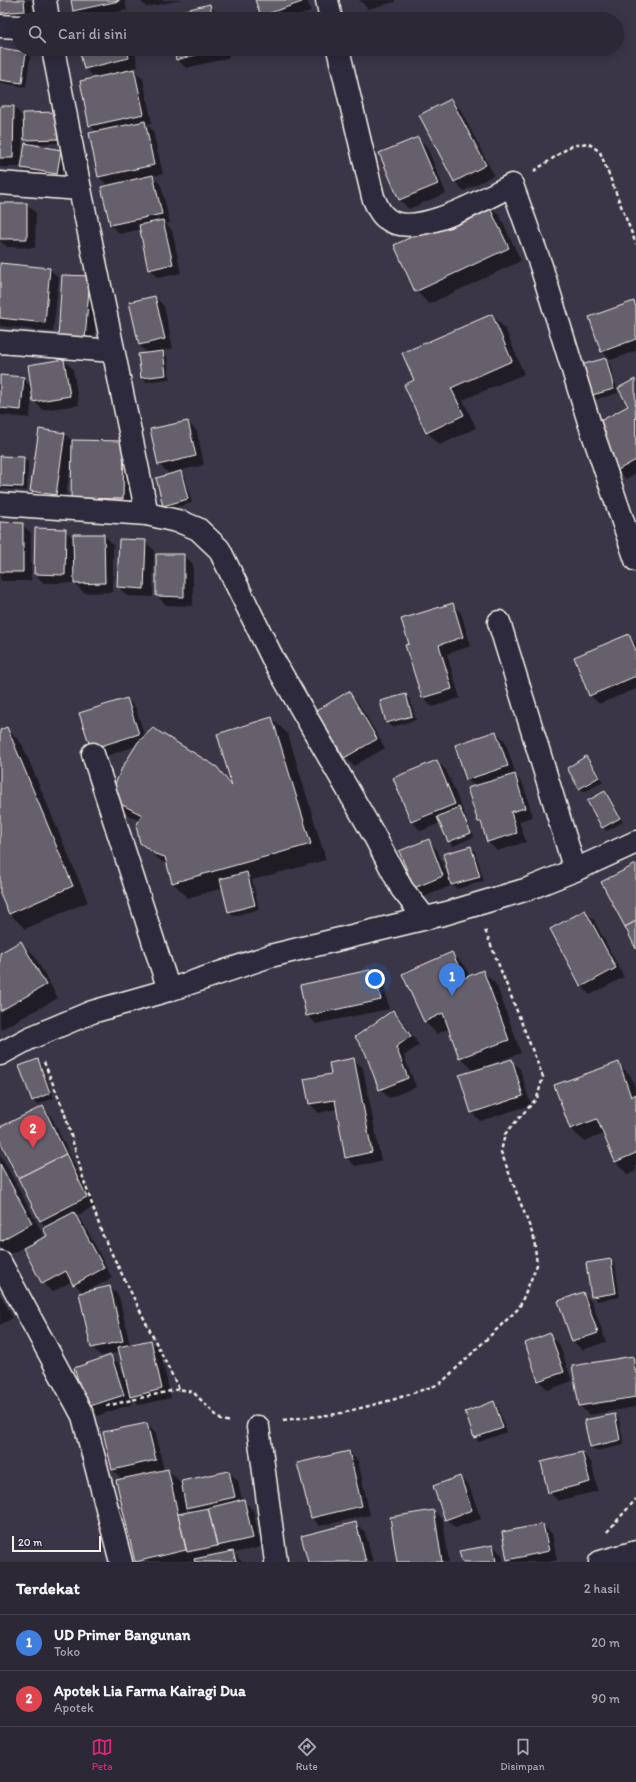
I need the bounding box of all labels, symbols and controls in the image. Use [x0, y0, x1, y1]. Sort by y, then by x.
search box [12, 12, 624, 56]
icon: search [26, 23, 48, 45]
text: Cari di sini [58, 25, 127, 43]
pin: 1 [439, 963, 465, 996]
your location [365, 969, 385, 989]
pin: 2 [20, 1115, 46, 1148]
scale bar [12, 1534, 101, 1553]
text: 20 m [18, 1536, 42, 1549]
text: Terdekat [16, 1578, 80, 1598]
text: 2 hasil [584, 1581, 620, 1596]
text: UD Primer Bangunan [54, 1626, 190, 1644]
text: 1 [26, 1635, 32, 1650]
text: 20 m [591, 1635, 620, 1650]
text: Toko [54, 1644, 80, 1659]
text: Apotek Lia Farma Kairagi Dua [54, 1682, 246, 1700]
text: 2 [26, 1691, 32, 1706]
text: 90 m [591, 1691, 620, 1706]
text: Apotek [54, 1700, 94, 1715]
tab: Peta [91, 1736, 113, 1773]
tab: Rute [296, 1736, 318, 1773]
tab: Disimpan [500, 1736, 545, 1773]

